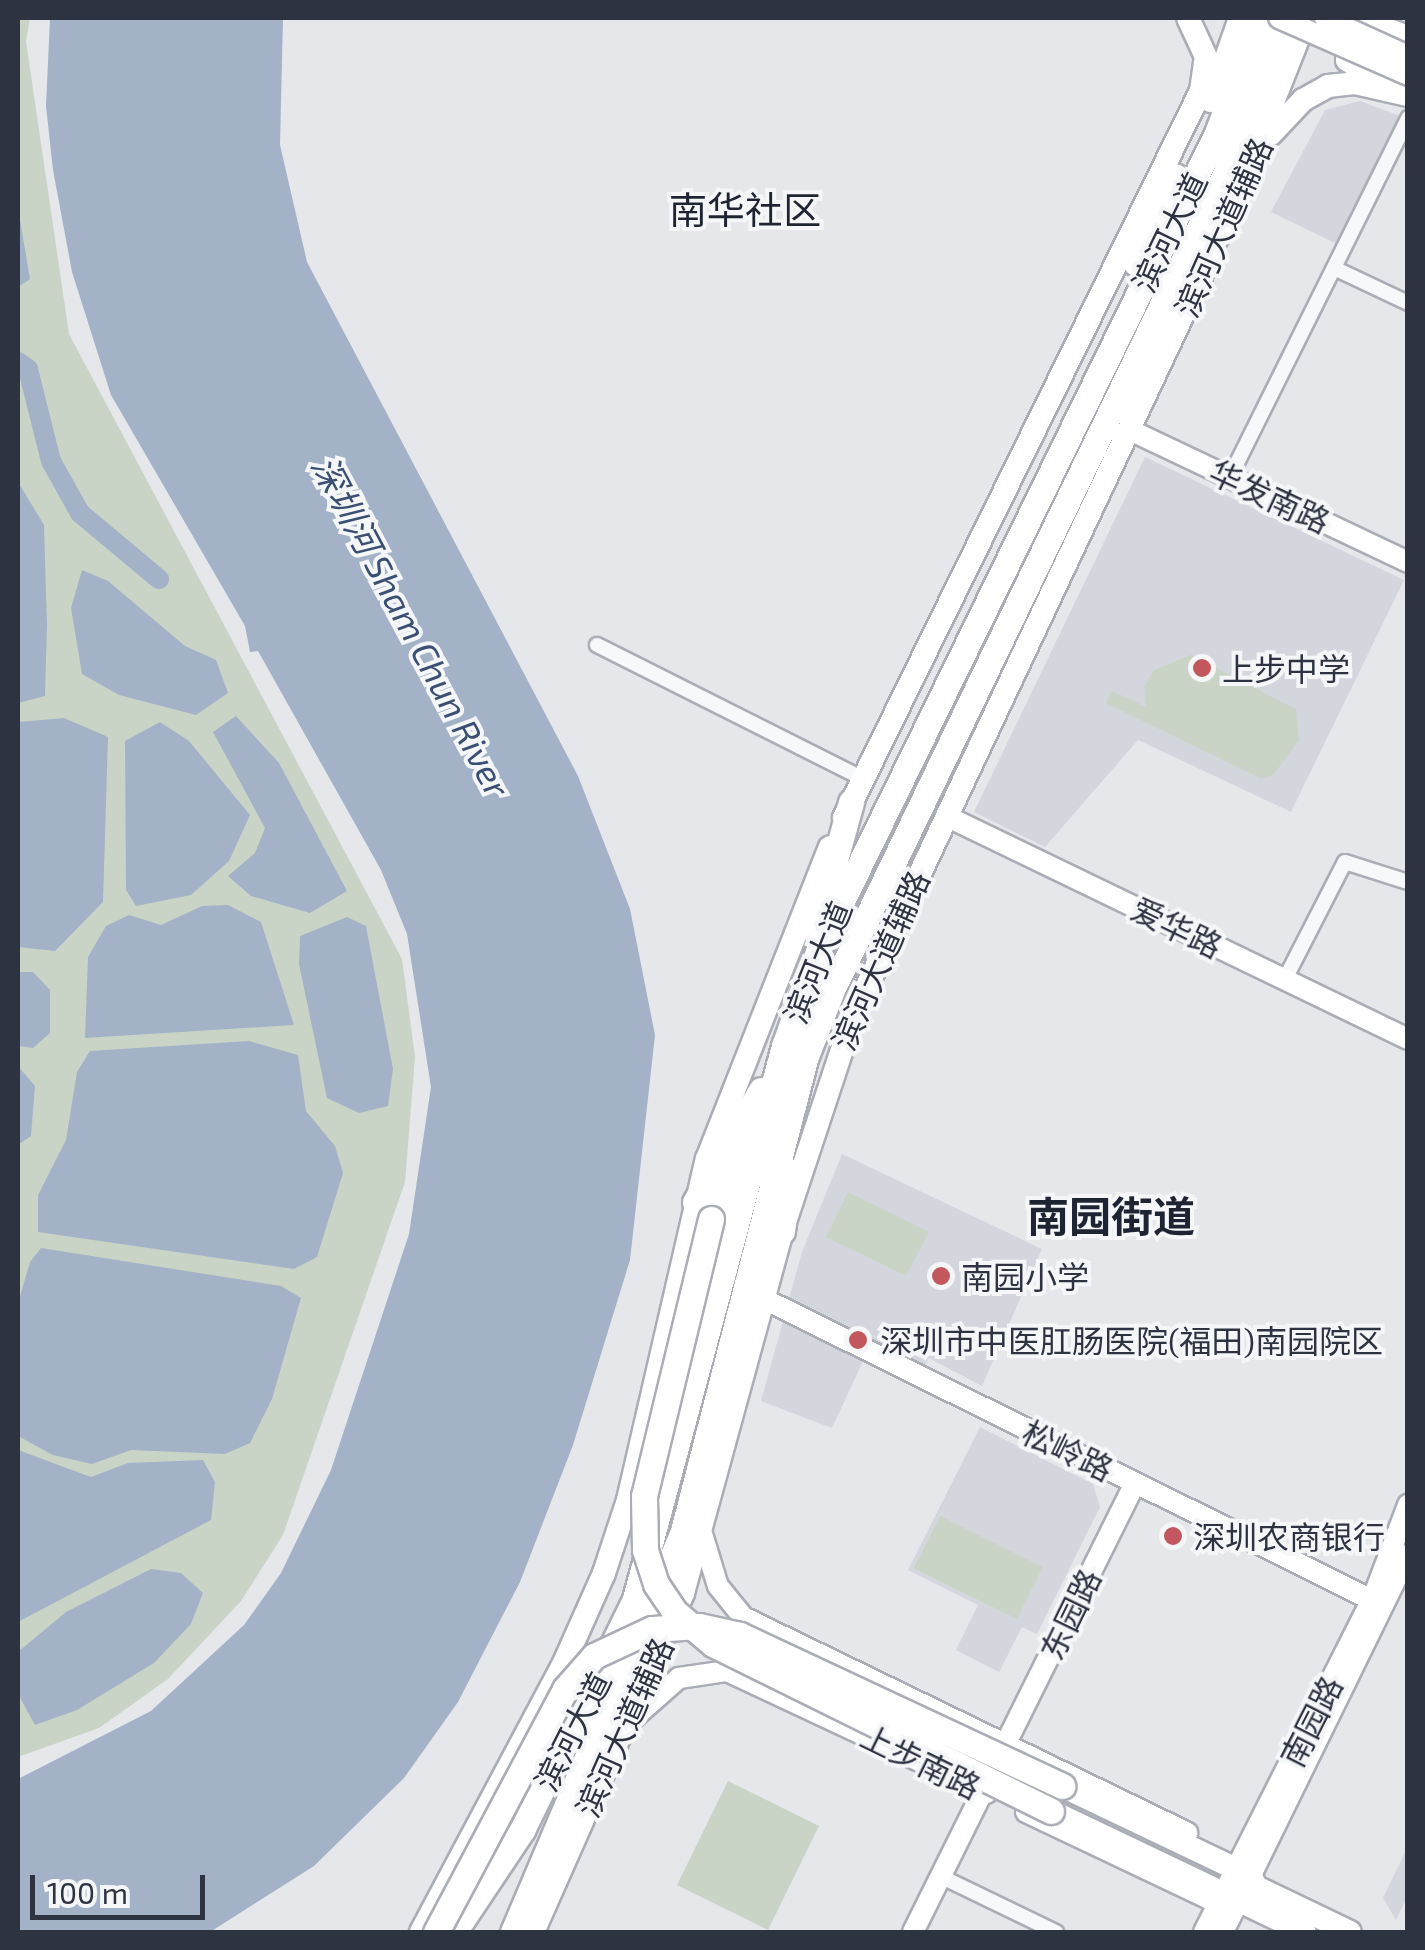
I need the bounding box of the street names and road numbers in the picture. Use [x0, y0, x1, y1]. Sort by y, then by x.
street label: 滨河大道辅路 [1166, 131, 1280, 323]
street label: 滨河大道 [1124, 166, 1214, 298]
street label: 华发南路 [1204, 452, 1336, 540]
street label: 滨河大道辅路 [823, 864, 937, 1056]
street label: 爱华路 [1125, 889, 1229, 965]
street label: 滨河大道 [775, 895, 859, 1029]
street label: 松岭路 [1016, 1412, 1120, 1488]
street label: 东园路 [1032, 1562, 1108, 1666]
street label: 滨河大道辅路 [567, 1631, 681, 1823]
street label: 滨河大道 [526, 1665, 618, 1797]
street label: 南园路 [1272, 1670, 1350, 1772]
street label: 上步南路 [855, 1716, 987, 1806]

